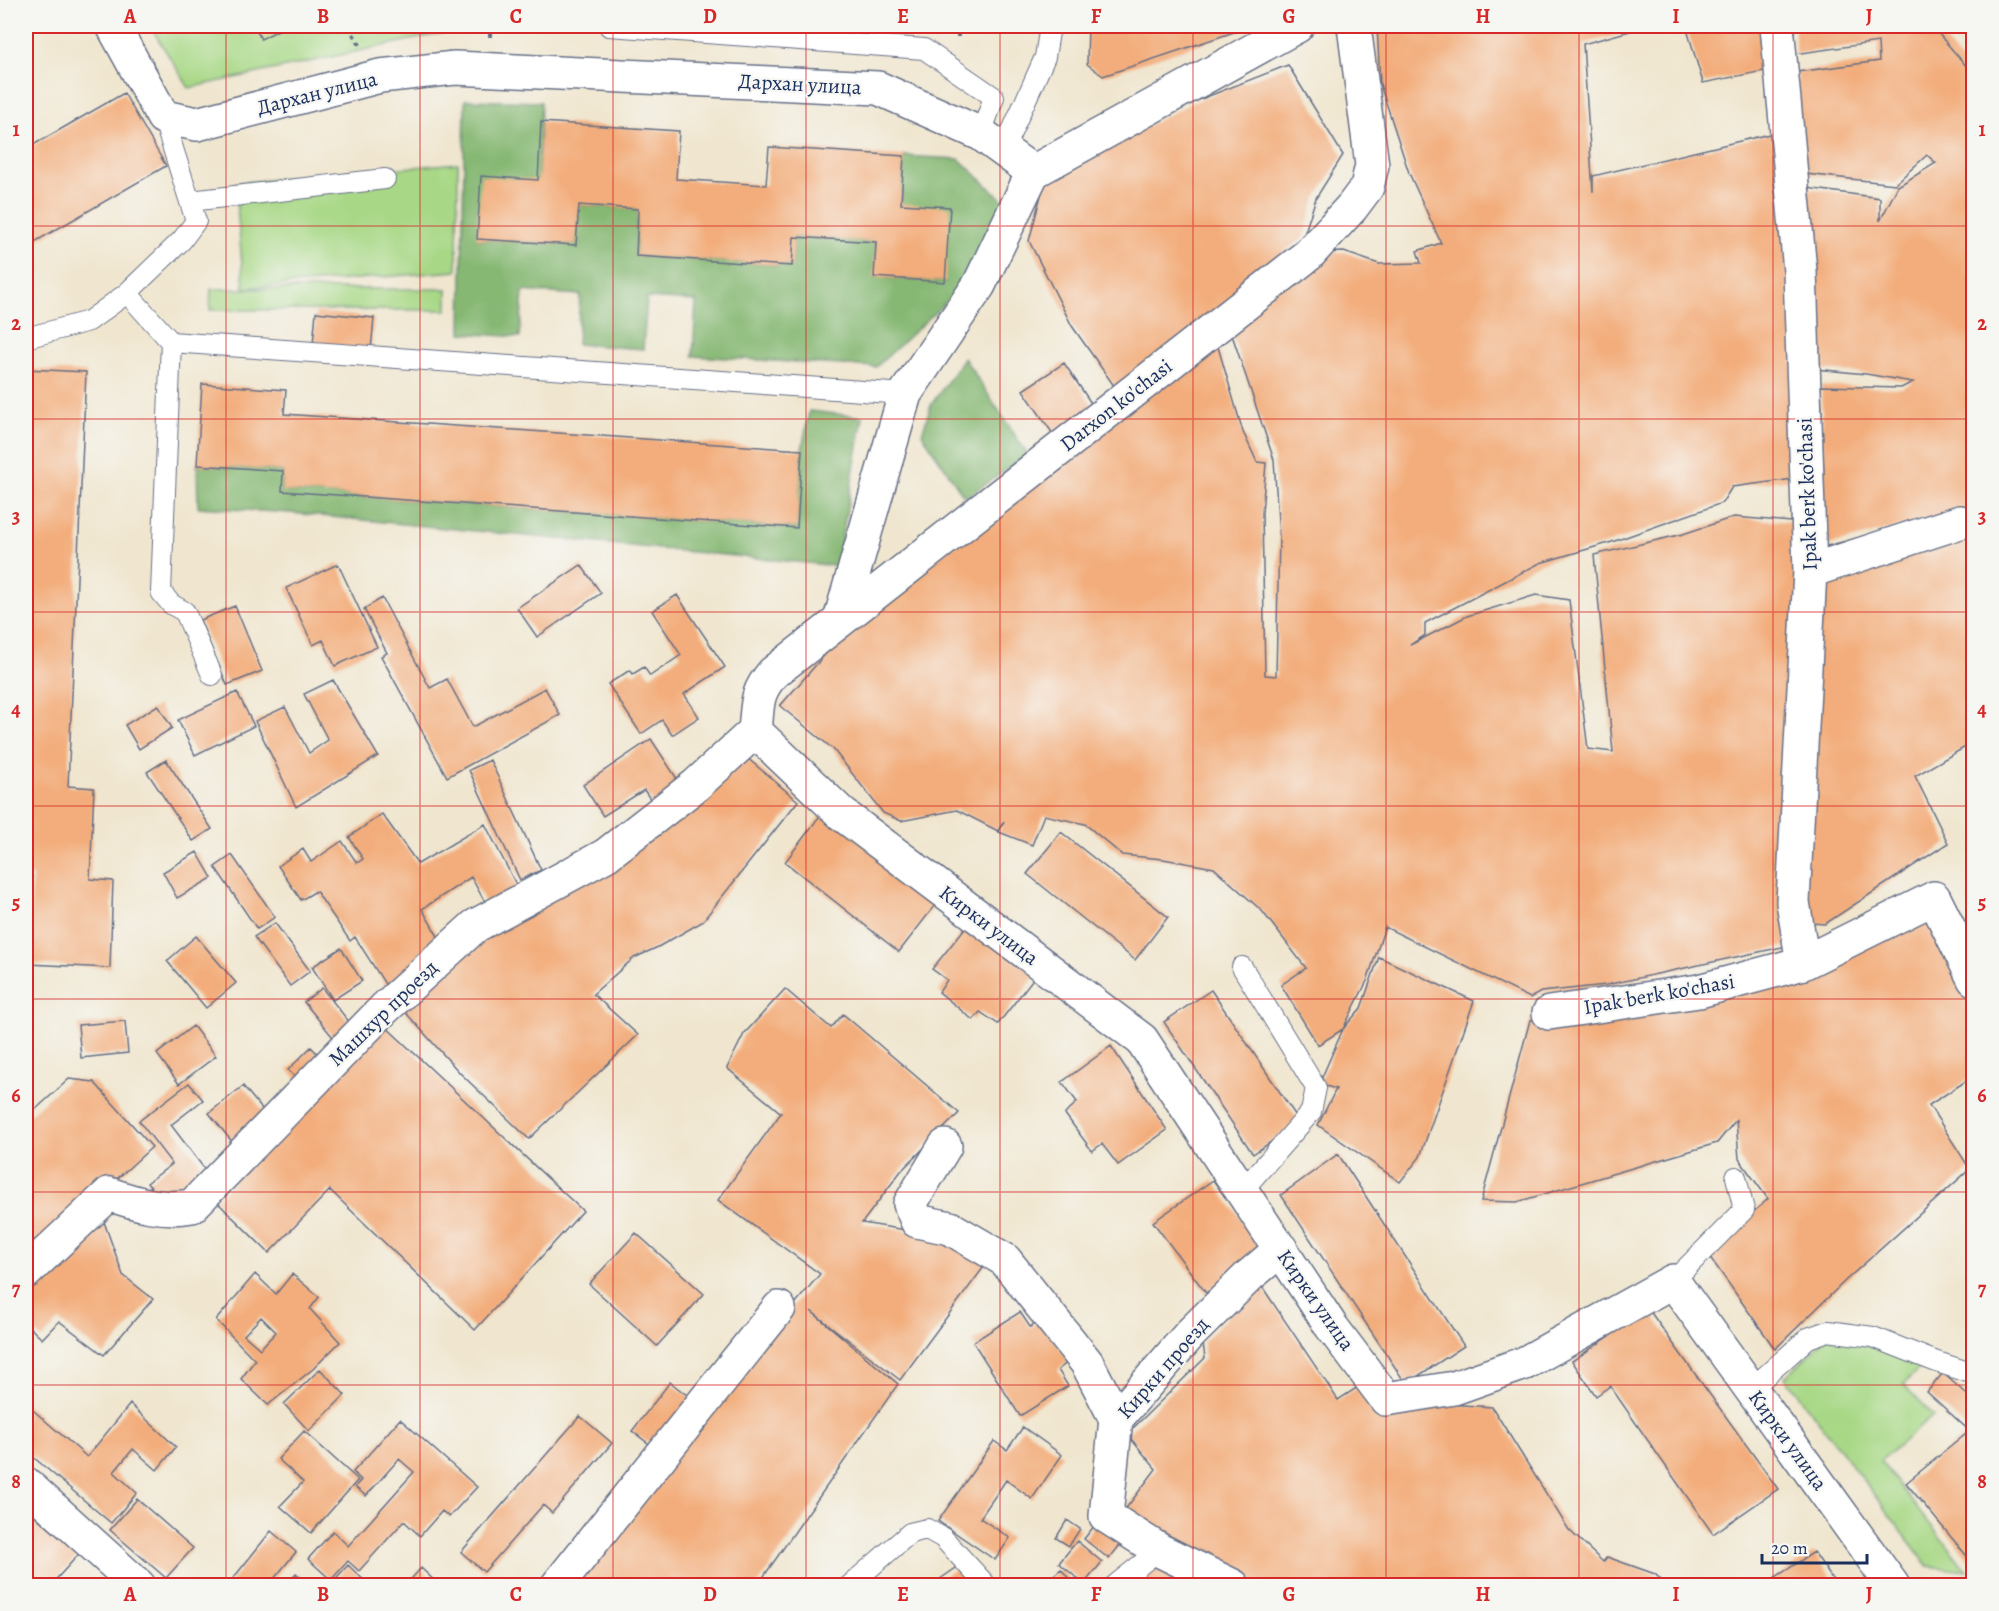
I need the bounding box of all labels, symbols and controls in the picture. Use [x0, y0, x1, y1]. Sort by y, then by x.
text: A [123, 3, 137, 30]
text: B [317, 3, 329, 30]
text: C [510, 3, 522, 30]
text: D [703, 3, 717, 30]
text: E [897, 3, 909, 30]
text: F [1091, 3, 1102, 30]
text: G [1282, 3, 1296, 30]
text: H [1476, 3, 1491, 30]
text: I [1672, 3, 1680, 30]
text: J [1866, 3, 1873, 30]
street label: Дархан улица [254, 64, 381, 121]
street label: Дархан улица [738, 67, 863, 101]
text: 1 [12, 116, 20, 143]
text: 1 [1978, 116, 1986, 143]
text: 2 [11, 310, 21, 337]
text: 2 [1977, 310, 1987, 337]
street label: Darxon ko'chasi [1054, 352, 1178, 458]
street label: Ipak berk ko'chasi [1790, 417, 1824, 571]
text: 3 [12, 503, 20, 530]
text: 3 [1978, 503, 1986, 530]
text: 4 [11, 696, 21, 723]
text: 4 [1977, 696, 1987, 723]
street label: Кирки улица [934, 878, 1045, 972]
text: 5 [12, 889, 20, 916]
text: 5 [1978, 889, 1986, 916]
street label: Машхур проезд [322, 954, 444, 1072]
street label: Ipak berk ko'chasi [1581, 967, 1737, 1021]
text: 6 [11, 1082, 21, 1109]
text: 6 [1977, 1082, 1987, 1109]
street label: Кирки улица [1271, 1244, 1361, 1357]
text: 7 [12, 1275, 21, 1302]
text: 7 [1978, 1275, 1987, 1302]
street label: Кирки проезд [1111, 1311, 1215, 1425]
street label: Кирки улица [1742, 1384, 1834, 1496]
text: 8 [11, 1468, 21, 1495]
text: 8 [1977, 1468, 1987, 1495]
scale bar [1762, 1527, 1867, 1565]
text: 20 m [1771, 1536, 1808, 1560]
text: A [123, 1581, 137, 1608]
text: B [317, 1581, 329, 1608]
text: C [510, 1581, 522, 1608]
text: D [703, 1581, 717, 1608]
text: E [897, 1581, 909, 1608]
text: F [1091, 1581, 1102, 1608]
text: G [1282, 1581, 1296, 1608]
text: H [1476, 1581, 1491, 1608]
text: I [1672, 1581, 1680, 1608]
text: J [1866, 1581, 1873, 1608]

